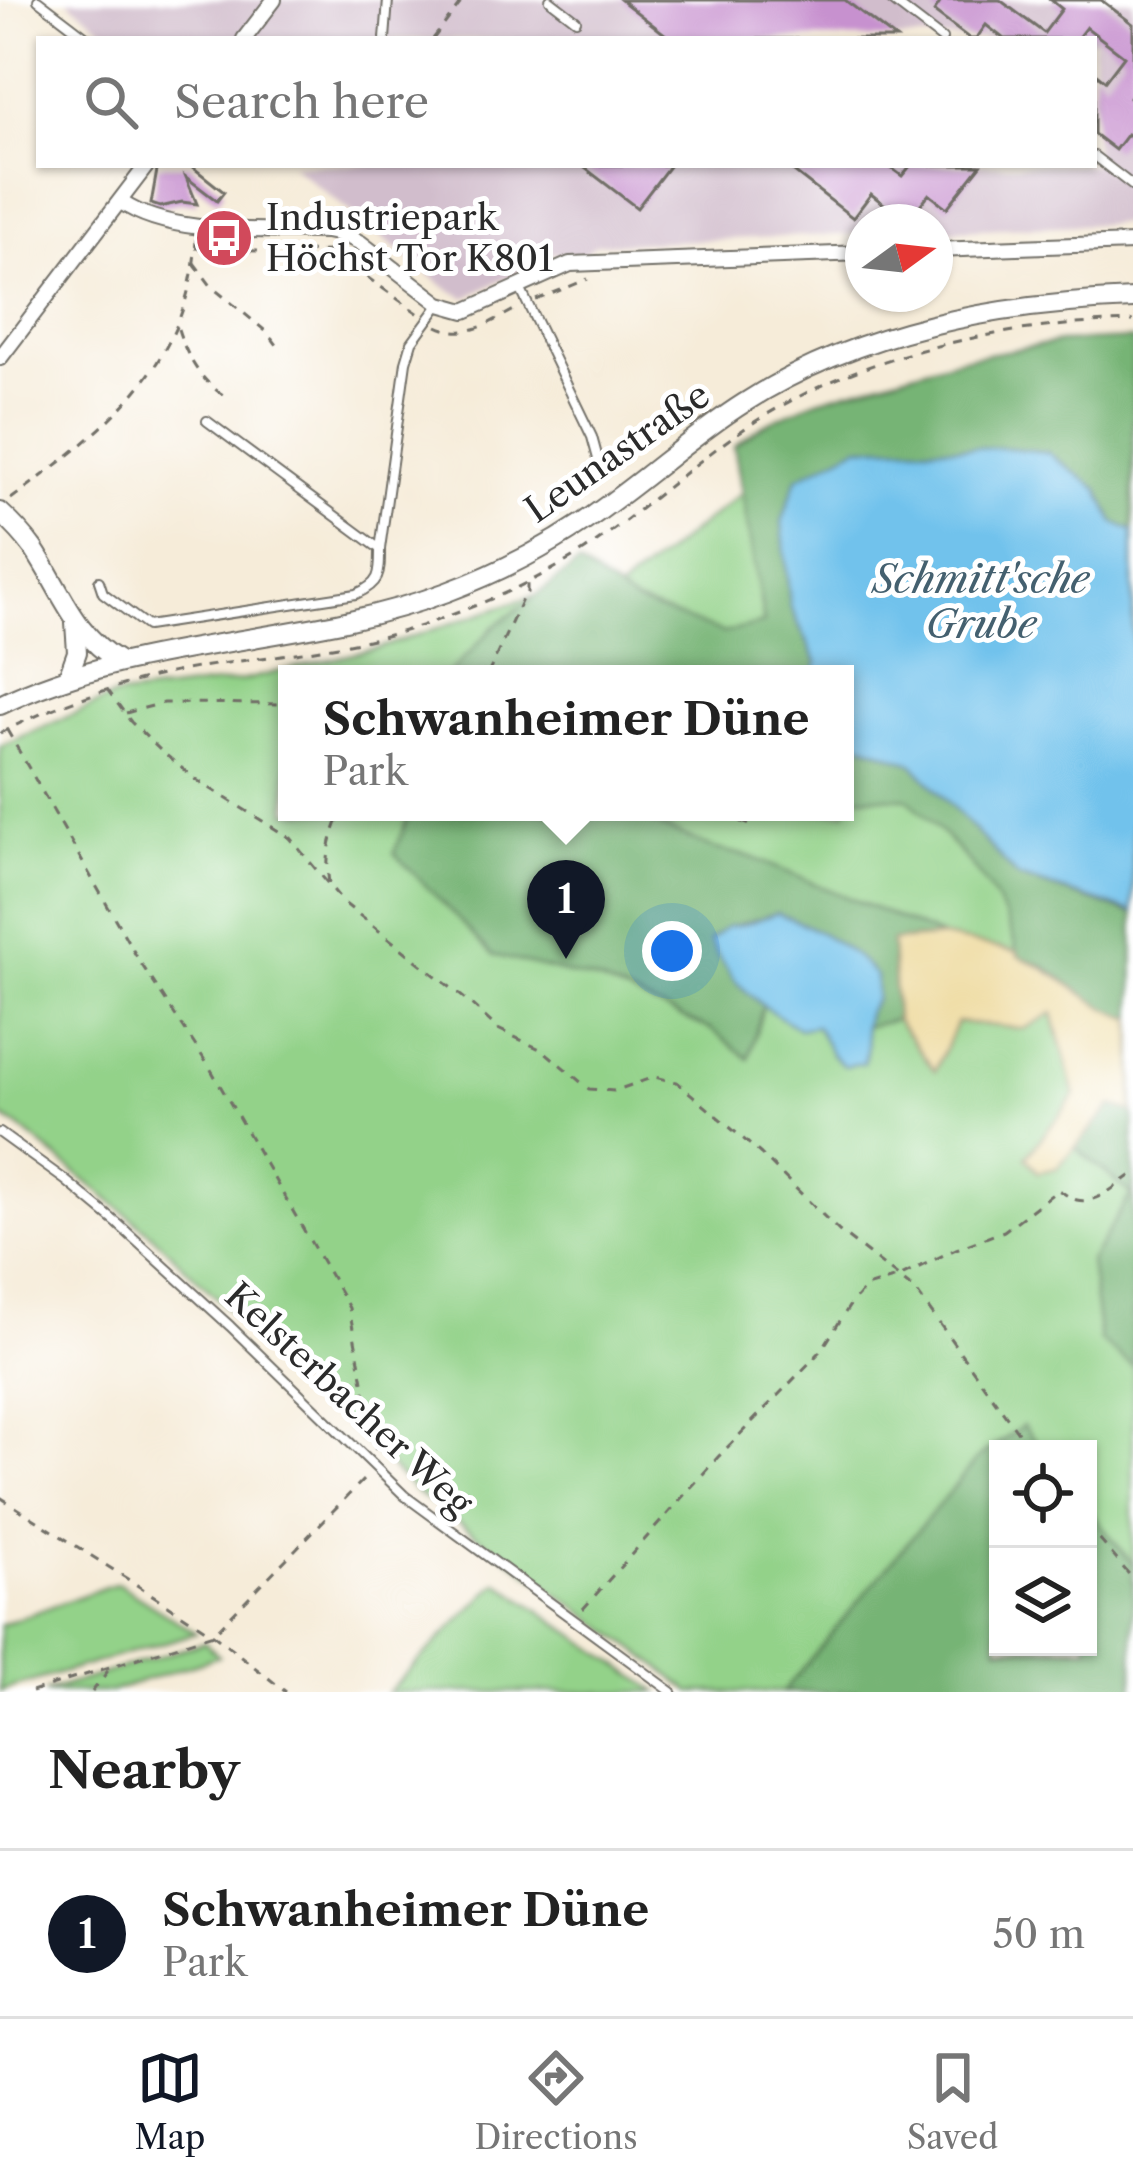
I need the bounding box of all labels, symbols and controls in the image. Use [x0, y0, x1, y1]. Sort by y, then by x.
search box [36, 36, 1097, 168]
icon: search [78, 69, 144, 135]
text: Search here [174, 74, 429, 130]
place label: Industriepark Höchst Tor K801 [266, 195, 553, 280]
north arrow [845, 204, 953, 312]
bus stop icon: Industriepark Höchst Tor K801 [193, 207, 255, 269]
street label: Leunastraße [516, 372, 718, 532]
water label: Schmitt'sche Grube [871, 555, 1090, 648]
popup [278, 665, 854, 821]
text: Schwanheimer Düne [322, 691, 810, 747]
text: Park [322, 747, 407, 795]
pin: 1 [527, 860, 605, 959]
your location [642, 921, 702, 981]
street label: Kelsterbacher Weg [216, 1273, 482, 1526]
map controls [989, 1440, 1097, 1656]
button: locate [989, 1440, 1097, 1548]
button: layers [989, 1548, 1097, 1656]
text: Nearby [48, 1739, 240, 1801]
text: Schwanheimer Düne [162, 1882, 649, 1938]
text: 1 [78, 1910, 96, 1958]
text: 50 m [992, 1910, 1085, 1958]
text: Park [162, 1938, 247, 1986]
tab: Map [135, 2045, 205, 2158]
tab: Directions [475, 2045, 638, 2158]
tab: Saved [907, 2045, 998, 2158]

